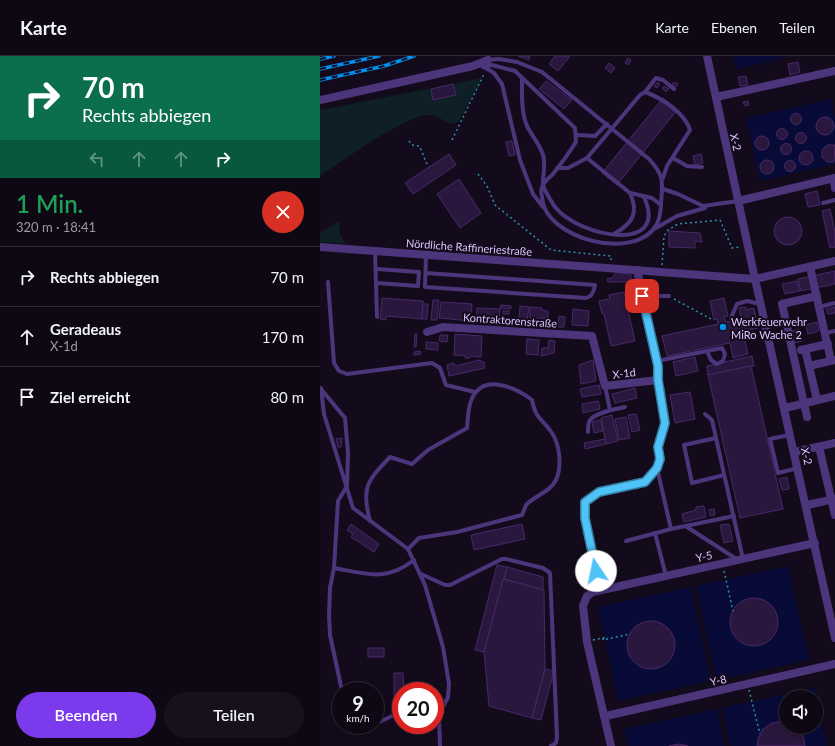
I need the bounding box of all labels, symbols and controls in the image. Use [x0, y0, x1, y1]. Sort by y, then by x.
text: Karte [20, 16, 67, 39]
text: Karte [655, 19, 689, 36]
text: Ebenen [711, 19, 757, 36]
text: Teilen [779, 19, 815, 36]
text: 70 m [82, 70, 145, 104]
icon: right [16, 72, 68, 124]
text: Rechts abbiegen [82, 104, 211, 126]
street label: X-2 [728, 132, 744, 152]
icon: left [86, 148, 108, 170]
icon: ahead [128, 148, 150, 170]
icon: ahead [170, 148, 192, 170]
icon: right [212, 148, 234, 170]
text: 1 Min. [16, 189, 83, 218]
button: close [262, 191, 304, 233]
text: 320 m · 18:41 [16, 219, 96, 235]
street label: Nördliche Raffineriestraße [406, 236, 533, 258]
icon: right [16, 266, 38, 288]
text: Rechts abbiegen [50, 268, 159, 286]
text: 70 m [270, 268, 304, 286]
pin [625, 279, 659, 313]
icon: arrive [631, 285, 653, 307]
street label: Kontraktorenstraße [463, 310, 558, 330]
place label: Werkfeuerwehr MiRo Wache 2 [731, 315, 807, 341]
text: Geradeaus [50, 320, 121, 338]
marker: Werkfeuerwehr MiRo Wache 2 [718, 322, 728, 332]
icon: ahead [16, 326, 38, 348]
text: 170 m [262, 328, 304, 346]
text: X-1d [50, 338, 78, 354]
street label: X-1d [612, 365, 636, 381]
icon: arrive [16, 386, 38, 408]
text: Ziel erreicht [50, 388, 130, 406]
text: 80 m [270, 388, 304, 406]
street label: X-2 [799, 446, 815, 466]
street label: Y-5 [695, 548, 713, 564]
position arrow [575, 550, 617, 592]
street label: Y-8 [708, 672, 728, 688]
speed limit sign: 20 [392, 682, 444, 734]
map controls [779, 690, 823, 734]
button: sound [779, 690, 823, 734]
text: 9 [352, 691, 364, 715]
button: Beenden [16, 692, 156, 738]
button: Teilen [164, 692, 304, 738]
text: km/h [346, 712, 370, 724]

